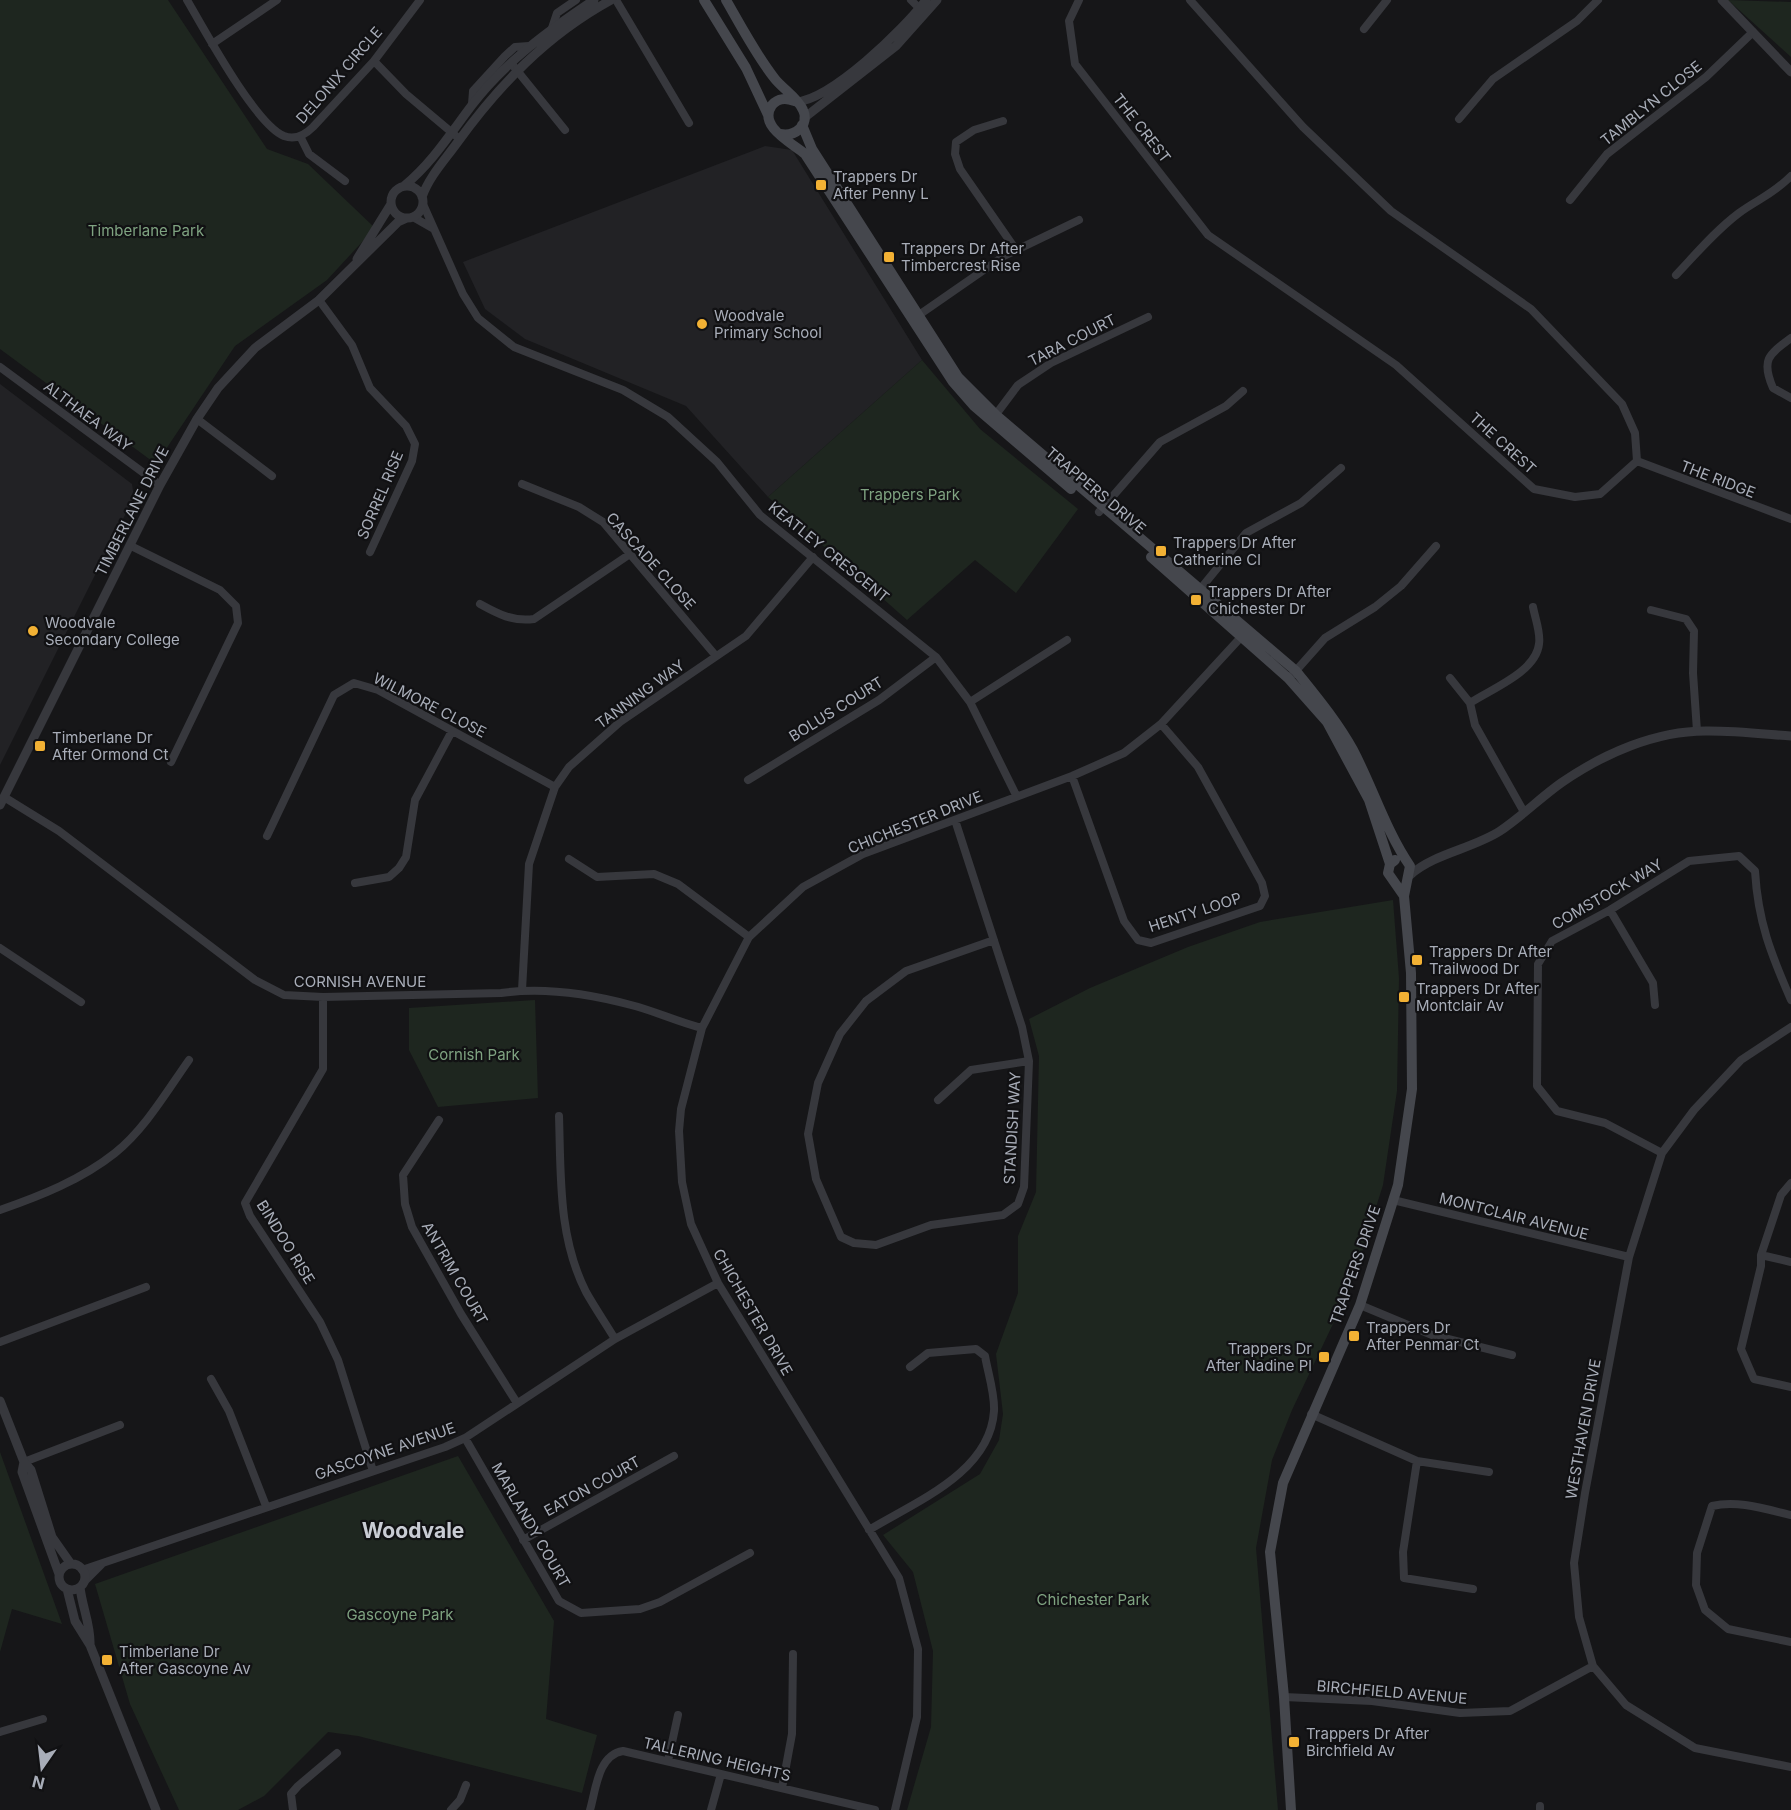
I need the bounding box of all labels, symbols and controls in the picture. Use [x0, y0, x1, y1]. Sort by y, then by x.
street label: DELONIX CIRCLE [292, 23, 386, 127]
street label: TAMBLYN CLOSE [1596, 56, 1706, 150]
street label: THE CREST [1109, 89, 1175, 167]
place label: Trappers Dr After Penny L [833, 167, 929, 203]
marker: Trappers Dr After Penny L [814, 178, 828, 192]
park label: Timberlane Park [88, 221, 205, 240]
place label: Trappers Dr After Timbercrest Rise [901, 239, 1024, 275]
marker: Trappers Dr After Timbercrest Rise [882, 250, 896, 264]
place label: Woodvale Primary School [714, 306, 822, 342]
street label: TARA COURT [1025, 310, 1119, 370]
marker: Woodvale Primary School [695, 317, 709, 331]
street label: ALTHAEA WAY [40, 377, 136, 455]
street label: THE CREST [1466, 408, 1540, 478]
street label: TRAPPERS DRIVE [1042, 442, 1150, 538]
street label: TIMBERLANE DRIVE [91, 443, 173, 579]
street label: SORREL RISE [353, 448, 407, 542]
street label: THE RIDGE [1678, 456, 1758, 502]
park label: Trappers Park [860, 485, 961, 504]
street label: KEATLEY CRESCENT [765, 497, 893, 607]
street label: CASCADE CLOSE [602, 508, 700, 614]
place label: Trappers Dr After Catherine Cl [1173, 533, 1296, 569]
marker: Trappers Dr After Catherine Cl [1154, 544, 1168, 558]
place label: Trappers Dr After Chichester Dr [1208, 582, 1331, 618]
marker: Trappers Dr After Chichester Dr [1189, 593, 1203, 607]
place label: Woodvale Secondary College [45, 613, 180, 649]
marker: Woodvale Secondary College [26, 624, 40, 638]
street label: TANNING WAY [592, 655, 688, 733]
street label: WILMORE CLOSE [370, 668, 490, 742]
street label: BOLUS COURT [785, 672, 887, 746]
place label: Timberlane Dr After Ormond Ct [52, 728, 168, 764]
marker: Timberlane Dr After Ormond Ct [33, 739, 47, 753]
street label: CHICHESTER DRIVE [845, 786, 985, 858]
street label: COMSTOCK WAY [1548, 855, 1666, 933]
street label: HENTY LOOP [1146, 888, 1244, 936]
place label: Trappers Dr After Trailwood Dr [1429, 942, 1552, 978]
marker: Trappers Dr After Trailwood Dr [1410, 953, 1424, 967]
street label: CORNISH AVENUE [294, 972, 426, 991]
place label: Trappers Dr After Montclair Av [1416, 979, 1539, 1015]
marker: Trappers Dr After Montclair Av [1397, 990, 1411, 1004]
park label: Cornish Park [428, 1045, 520, 1064]
street label: STANDISH WAY [1000, 1071, 1024, 1185]
street label: MONTCLAIR AVENUE [1437, 1188, 1591, 1244]
street label: BINDOO RISE [253, 1196, 319, 1288]
street label: TRAPPERS DRIVE [1326, 1203, 1384, 1327]
street label: ANTRIM COURT [418, 1218, 492, 1328]
street label: CHICHESTER DRIVE [709, 1245, 797, 1379]
place label: Trappers Dr After Penmar Ct [1366, 1318, 1479, 1354]
marker: Trappers Dr After Penmar Ct [1347, 1329, 1361, 1343]
place label: Trappers Dr After Nadine Pl [1206, 1339, 1312, 1375]
marker: Trappers Dr After Nadine Pl [1317, 1350, 1331, 1364]
street label: WESTHAVEN DRIVE [1561, 1357, 1605, 1501]
street label: GASCOYNE AVENUE [312, 1418, 458, 1484]
street label: EATON COURT [540, 1452, 644, 1520]
street label: MARLANDY COURT [487, 1459, 575, 1591]
district label: Woodvale [362, 1518, 464, 1543]
park label: Chichester Park [1036, 1590, 1150, 1609]
park label: Gascoyne Park [346, 1605, 454, 1624]
place label: Timberlane Dr After Gascoyne Av [119, 1642, 251, 1678]
marker: Timberlane Dr After Gascoyne Av [100, 1653, 114, 1667]
street label: BIRCHFIELD AVENUE [1316, 1676, 1468, 1708]
place label: Trappers Dr After Birchfield Av [1306, 1724, 1429, 1760]
street label: TALLERING HEIGHTS [641, 1733, 793, 1785]
marker: Trappers Dr After Birchfield Av [1287, 1735, 1301, 1749]
north arrow [12, 1738, 72, 1798]
text: N [30, 1771, 47, 1794]

